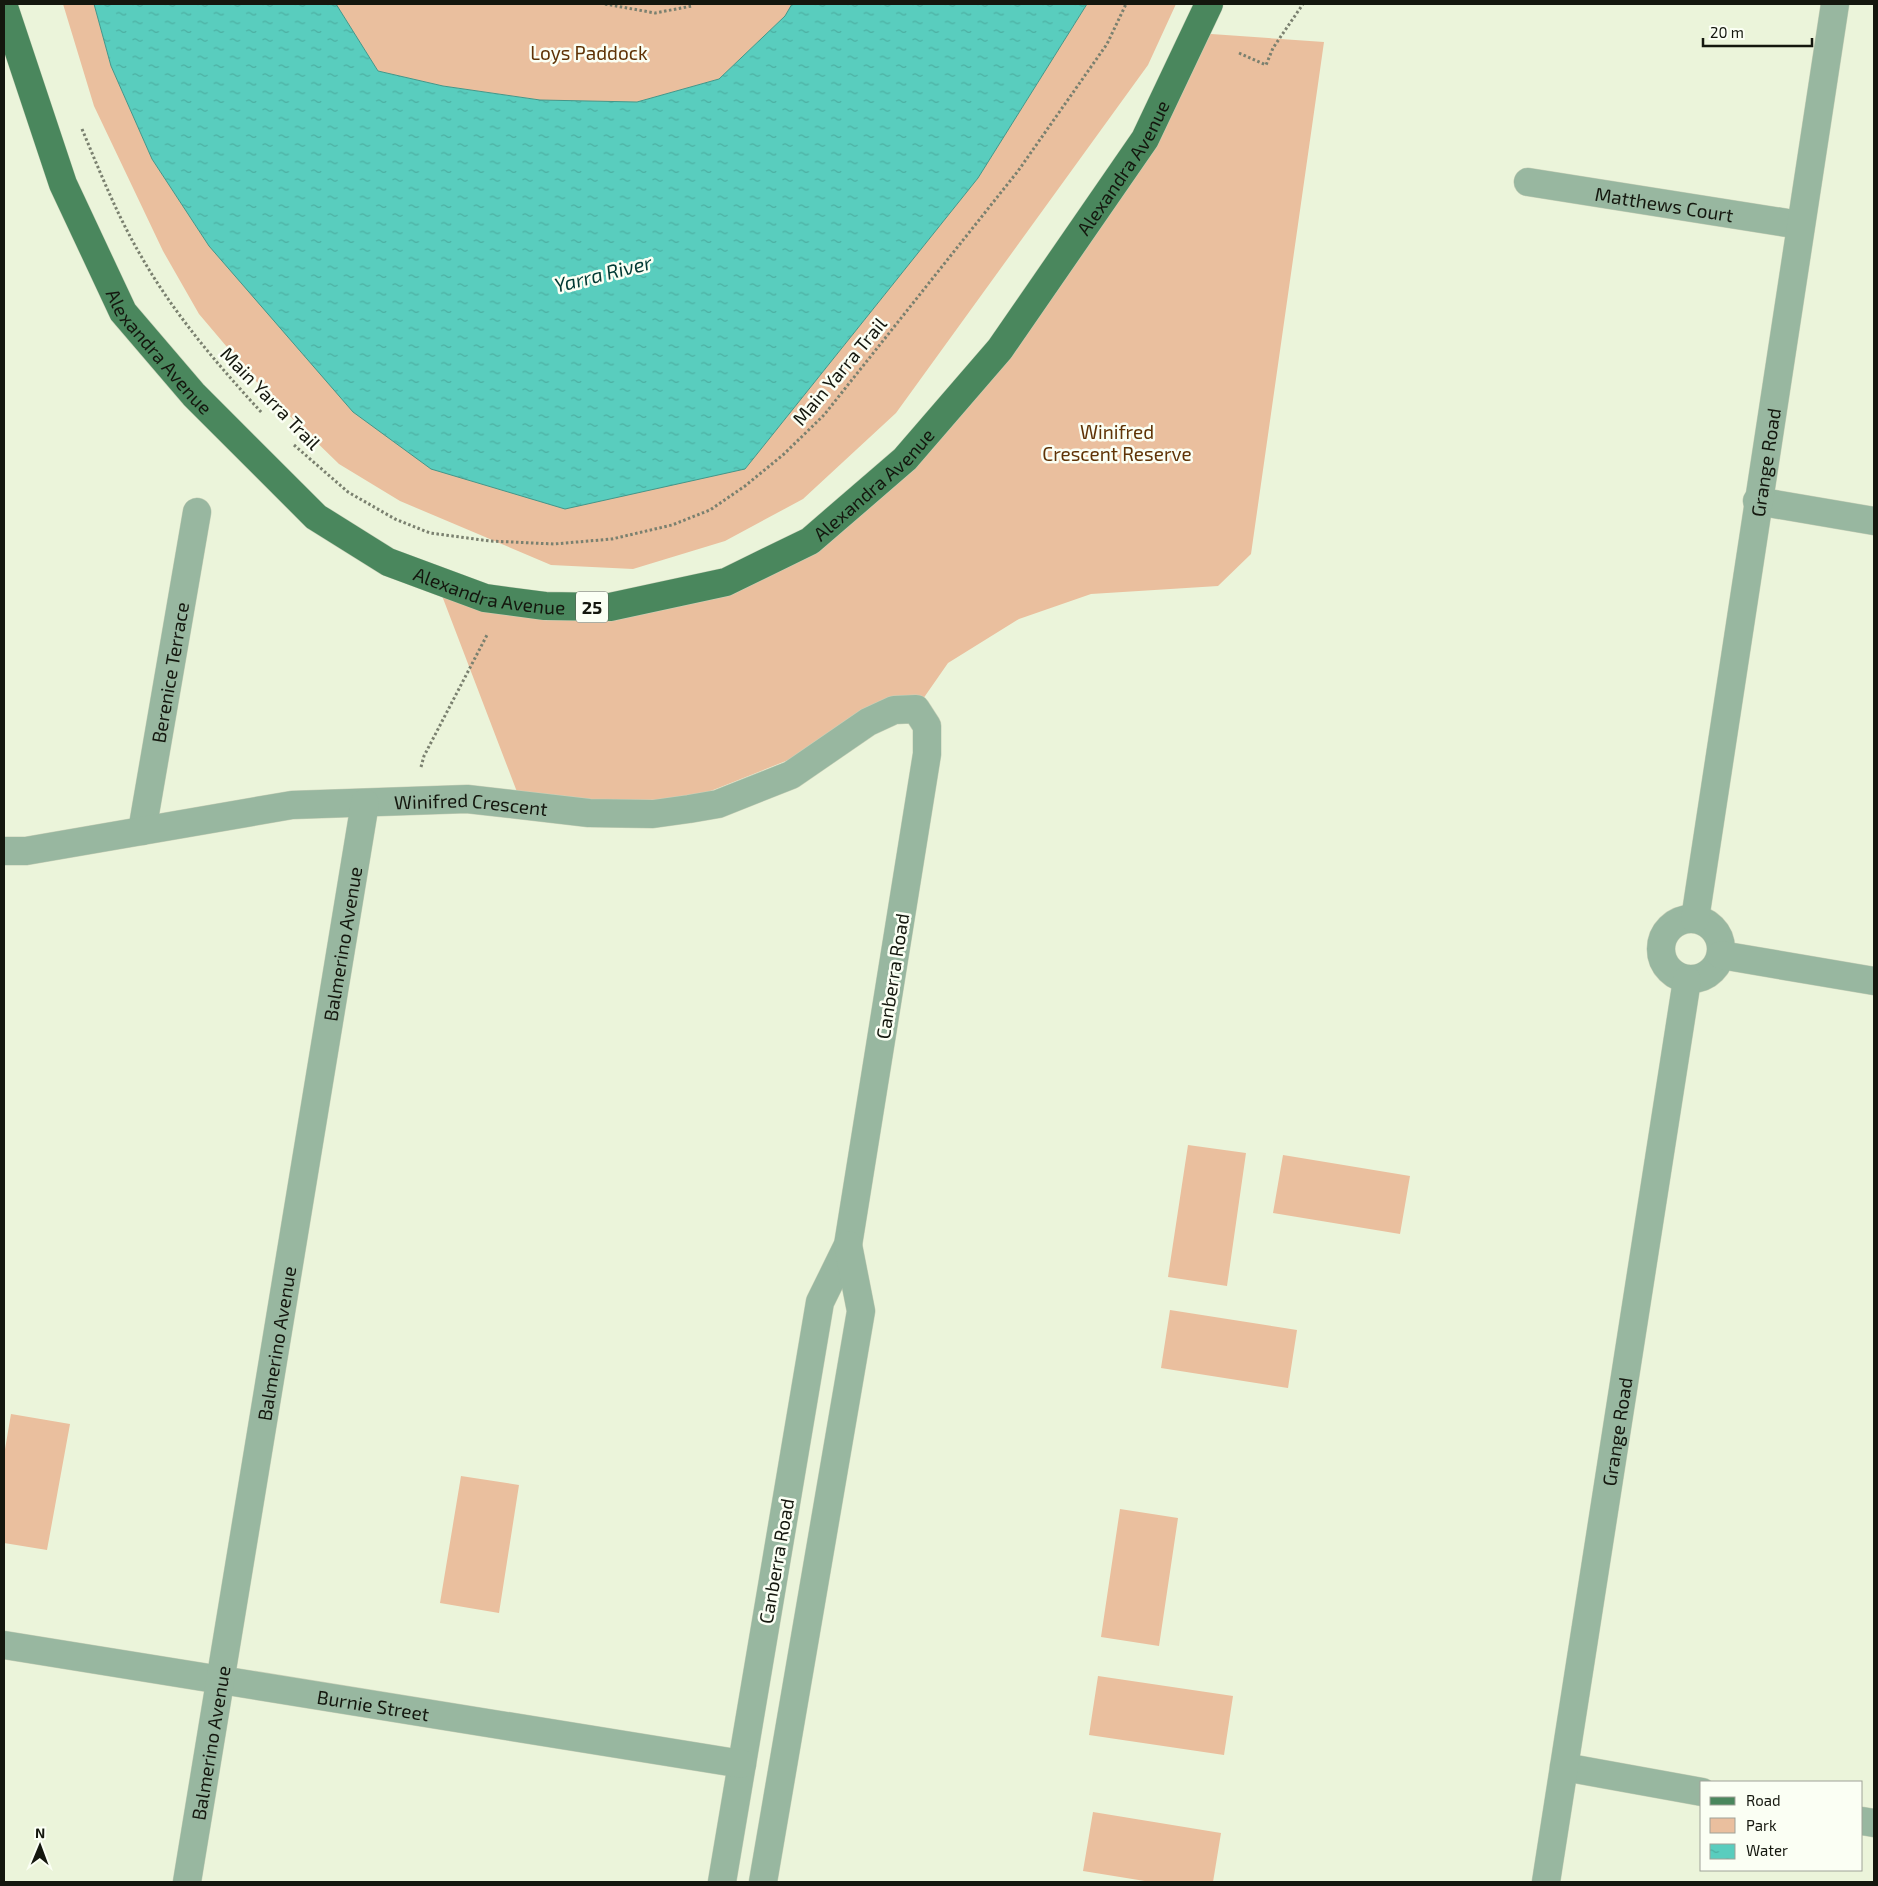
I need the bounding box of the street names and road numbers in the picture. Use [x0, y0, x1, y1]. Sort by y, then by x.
street label: Alexandra Avenue [1071, 96, 1173, 239]
street label: Matthews Court [1593, 181, 1735, 226]
street label: Alexandra Avenue [102, 285, 217, 418]
street label: Main Yarra Trail [787, 312, 891, 430]
street label: Main Yarra Trail [216, 342, 326, 454]
street label: Grange Road [1745, 406, 1785, 518]
street label: Alexandra Avenue [808, 423, 938, 545]
street label: Alexandra Avenue [411, 561, 565, 618]
road number: 25 [576, 592, 608, 622]
street label: Berenice Terrace [146, 600, 193, 745]
street label: Winifred Crescent [394, 787, 549, 820]
street label: Balmerino Avenue [318, 865, 366, 1023]
street label: Canberra Road [871, 911, 913, 1041]
street label: Balmerino Avenue [252, 1264, 300, 1422]
street label: Grange Road [1597, 1375, 1636, 1487]
street label: Canberra Road [754, 1496, 798, 1626]
street label: Balmerino Avenue [186, 1664, 234, 1822]
street label: Burnie Street [315, 1684, 431, 1725]

